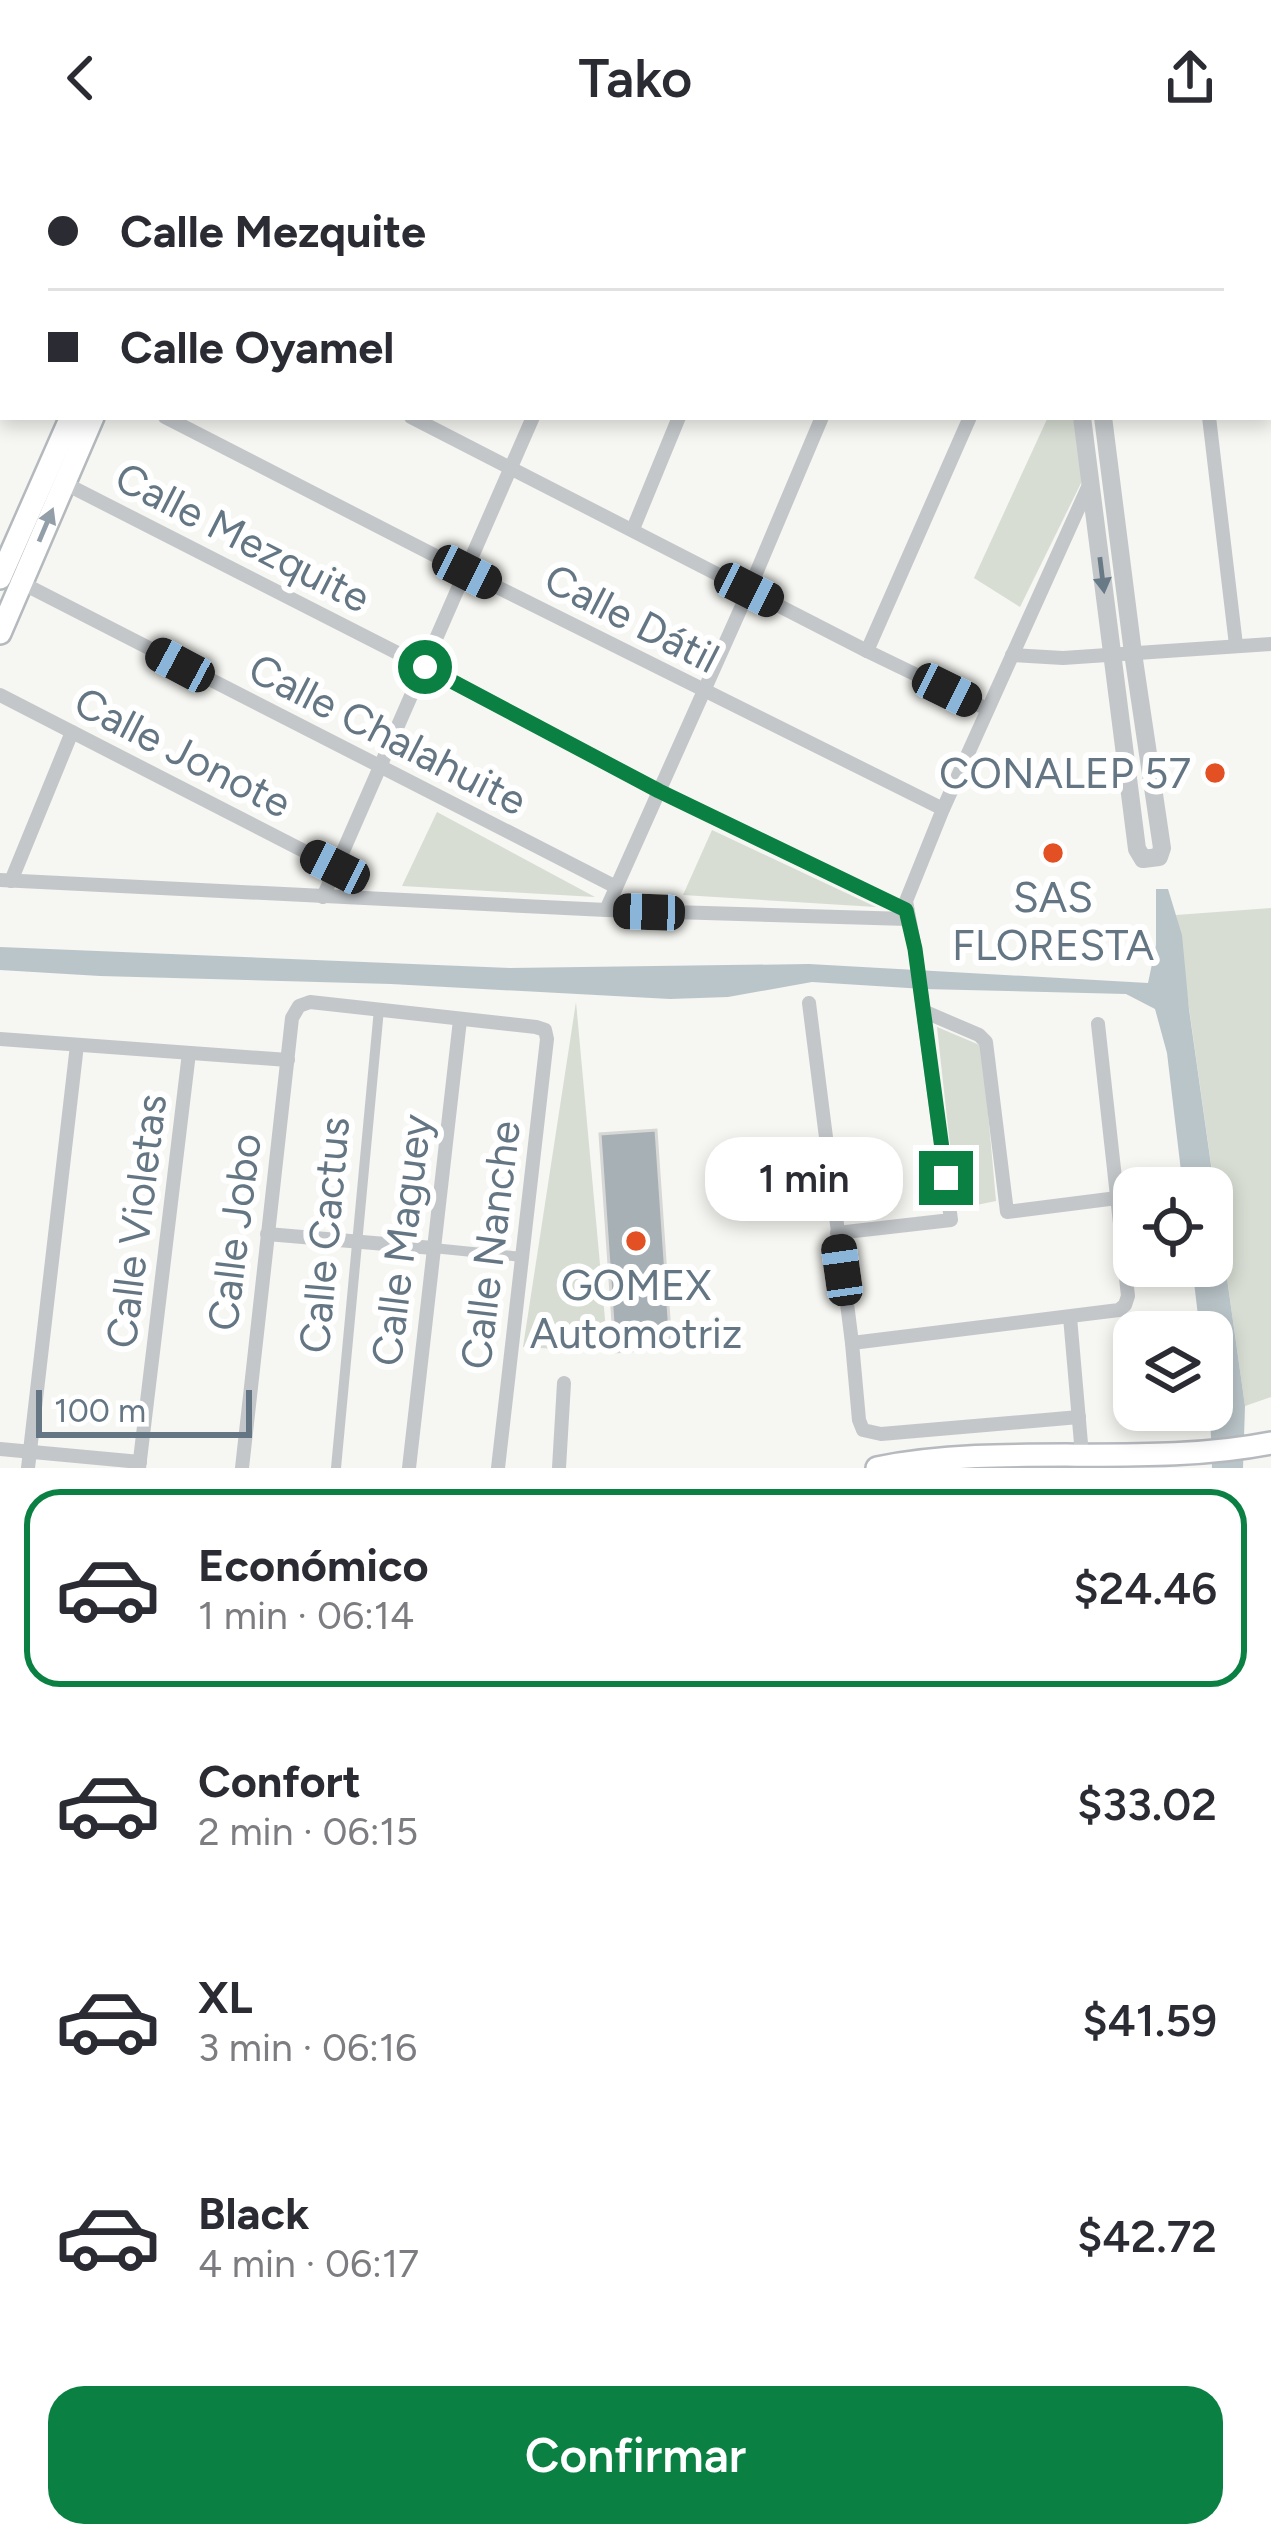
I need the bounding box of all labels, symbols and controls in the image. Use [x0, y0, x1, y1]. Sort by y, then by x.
icon: back [48, 45, 114, 111]
icon: share [1157, 45, 1223, 111]
text: Tako [579, 46, 692, 111]
text: Calle Mezquite [120, 204, 426, 258]
text: Calle Oyamel [120, 320, 394, 374]
street label: Calle Mezquite [107, 451, 379, 623]
one-way arrow [36, 508, 56, 543]
car [427, 540, 507, 604]
street label: Calle Dátil [536, 553, 727, 684]
one-way arrow [1093, 557, 1112, 594]
car [709, 558, 789, 622]
car [140, 632, 220, 698]
route start [398, 640, 452, 694]
street label: Calle Chalahuite [240, 643, 535, 826]
car [907, 658, 987, 722]
street label: Calle Jonote [66, 676, 299, 829]
place label: CONALEP 57 [939, 748, 1191, 799]
marker: CONALEP 57 [1202, 760, 1228, 786]
car [295, 835, 375, 899]
marker: SAS FLORESTA [1040, 840, 1066, 866]
place label: SAS FLORESTA [952, 872, 1155, 971]
car [612, 893, 686, 931]
street label: Calle Violetas [96, 1091, 177, 1351]
street label: Calle Maguey [361, 1111, 442, 1369]
street label: Calle Cactus [289, 1115, 360, 1355]
street label: Calle Nanche [450, 1118, 531, 1372]
street label: Calle Jobo [197, 1130, 272, 1334]
callout: 1 min [706, 1136, 904, 1220]
route end [919, 1151, 973, 1205]
text: 1 min [758, 1155, 850, 1202]
map controls [1113, 1167, 1233, 1431]
button: locate [1113, 1167, 1233, 1287]
marker: GOMEX Automotriz [623, 1228, 649, 1254]
car [819, 1232, 865, 1308]
place label: GOMEX Automotriz [530, 1260, 742, 1359]
button: layers [1113, 1311, 1233, 1431]
scale bar [36, 1384, 252, 1437]
text: 100 m [54, 1391, 146, 1430]
icon: car [54, 1534, 162, 1642]
text: Económico [198, 1538, 429, 1592]
text: $24.46 [1073, 1561, 1217, 1615]
text: 1 min · 06:14 [198, 1592, 414, 1639]
icon: car [54, 1750, 162, 1858]
text: Confort [198, 1754, 361, 1808]
text: $33.02 [1077, 1777, 1217, 1831]
text: 2 min · 06:15 [198, 1808, 418, 1855]
icon: car [54, 1966, 162, 2074]
text: XL [198, 1970, 253, 2024]
text: $41.59 [1082, 1993, 1217, 2047]
text: 3 min · 06:16 [198, 2024, 417, 2071]
icon: car [54, 2182, 162, 2290]
text: Black [198, 2186, 309, 2240]
text: $42.72 [1077, 2209, 1217, 2263]
text: 4 min · 06:17 [198, 2240, 419, 2287]
button: Confirmar [48, 2386, 1223, 2524]

